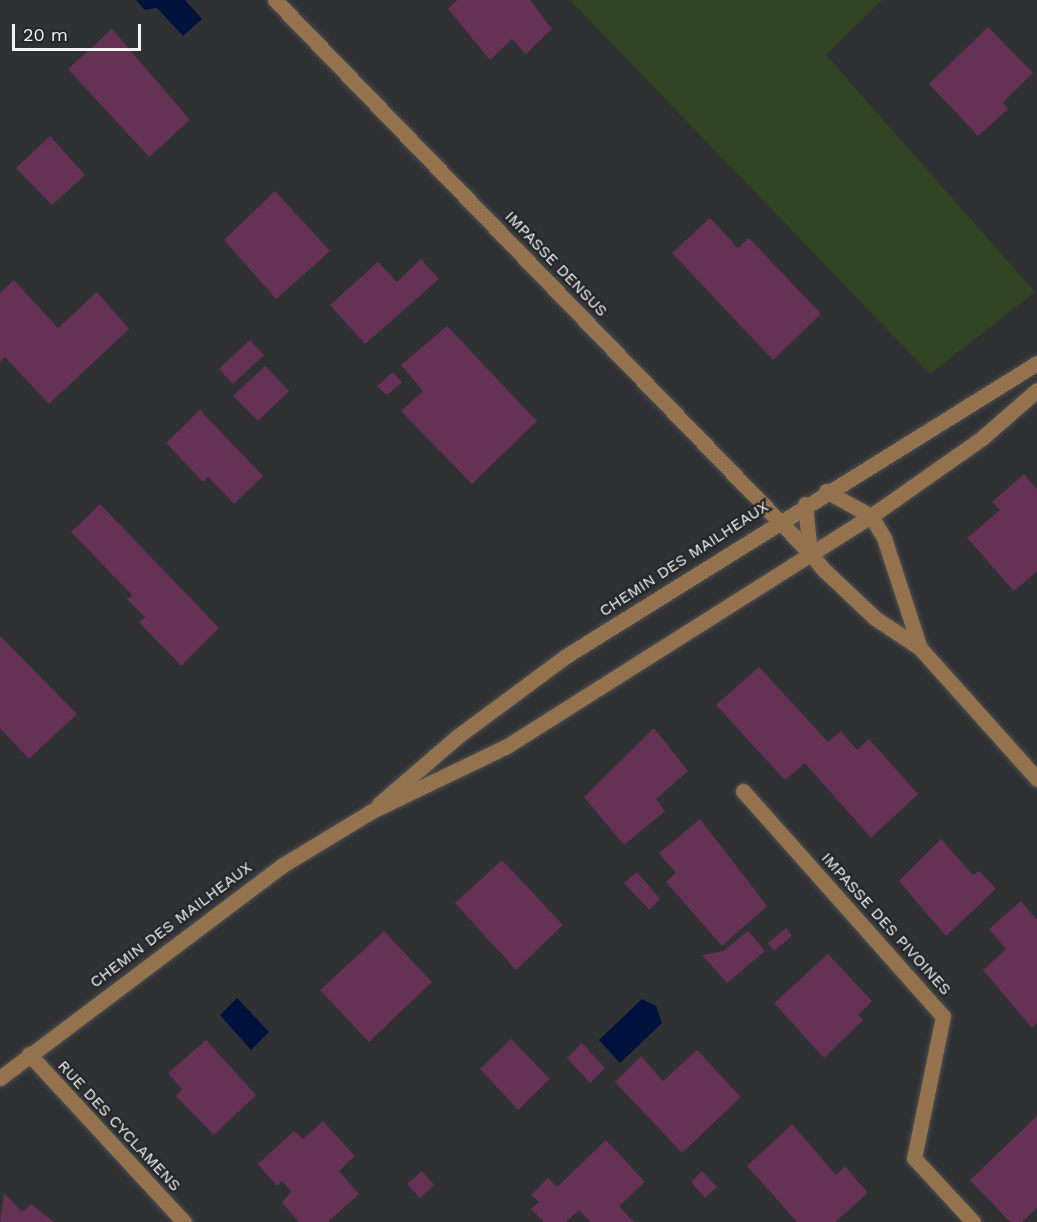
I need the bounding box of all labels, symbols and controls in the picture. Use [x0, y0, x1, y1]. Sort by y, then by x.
scale bar [15, 12, 144, 50]
text: 20 m [23, 24, 68, 45]
street label: IMPASSE DENSUS [501, 207, 611, 321]
street label: CHEMIN DES MAILHEAUX [596, 497, 772, 621]
street label: IMPASSE DES PIVOINES [817, 849, 955, 999]
street label: CHEMIN DES MAILHEAUX [86, 858, 256, 992]
street label: RUE DES CYCLAMENS [53, 1057, 185, 1195]

